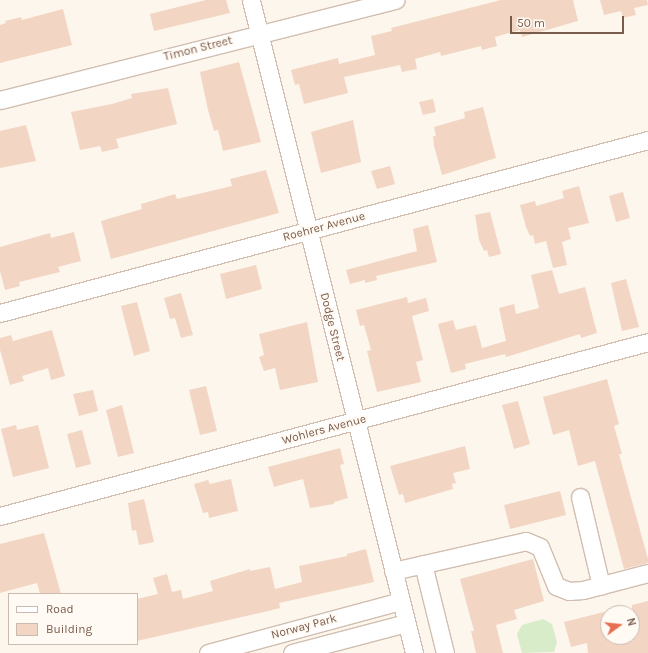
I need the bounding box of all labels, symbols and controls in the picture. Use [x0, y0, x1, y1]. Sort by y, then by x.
scale bar [512, 8, 626, 34]
text: 50 m [517, 16, 545, 30]
street label: Timon Street [162, 33, 234, 65]
street label: Roehrer Avenue [281, 209, 367, 245]
street label: Dodge Street [317, 291, 347, 363]
street label: Wohlers Avenue [280, 412, 368, 448]
legend [8, 593, 138, 645]
text: Road [46, 602, 74, 616]
north arrow [600, 605, 640, 645]
street label: Norway Park [270, 611, 338, 643]
text: N [624, 617, 638, 628]
text: Building [46, 622, 92, 636]

